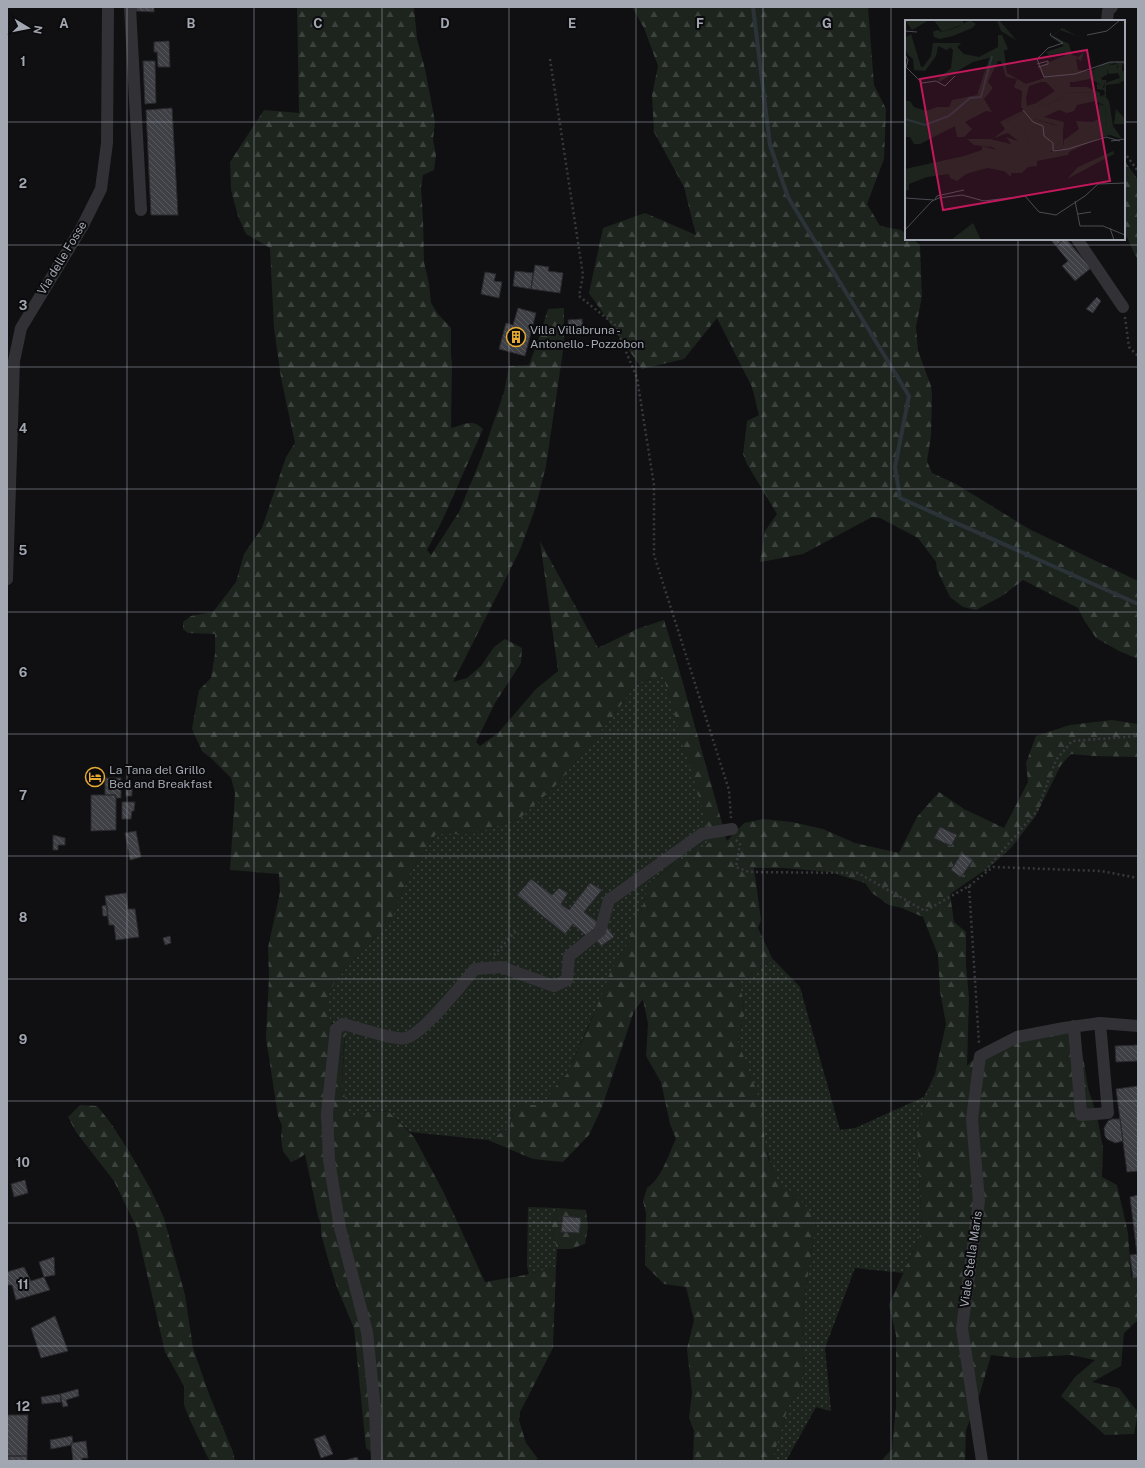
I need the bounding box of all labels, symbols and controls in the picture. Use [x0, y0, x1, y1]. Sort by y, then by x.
north arrow [8, 8, 48, 48]
text: A [59, 16, 69, 31]
text: B [187, 16, 196, 31]
text: C [313, 16, 323, 31]
text: D [440, 16, 450, 31]
text: E [568, 16, 576, 31]
text: F [696, 16, 704, 31]
text: G [822, 16, 832, 31]
inset map [905, 20, 1125, 240]
text: N [31, 24, 45, 35]
text: 1 [20, 54, 26, 69]
text: 2 [19, 176, 27, 191]
street label: Via delle Fosse [35, 218, 90, 297]
text: 3 [19, 298, 28, 313]
place label: Villa Villabruna - Antonello - Pozzobon [530, 323, 644, 351]
building icon: Villa Villabruna - Antonello - Pozzobon [505, 326, 527, 348]
text: 4 [19, 421, 28, 436]
text: 5 [19, 543, 28, 558]
text: 6 [19, 665, 28, 680]
place label: La Tana del Grillo Bed and Breakfast [109, 763, 213, 791]
hotel icon: La Tana del Grillo Bed and Breakfast [84, 766, 106, 788]
text: 7 [19, 788, 27, 803]
text: 8 [19, 910, 28, 925]
text: 9 [19, 1032, 27, 1047]
text: 10 [16, 1155, 30, 1170]
street label: Viale Stella Maris [957, 1210, 985, 1308]
text: 11 [17, 1277, 29, 1292]
text: 12 [16, 1399, 30, 1414]

